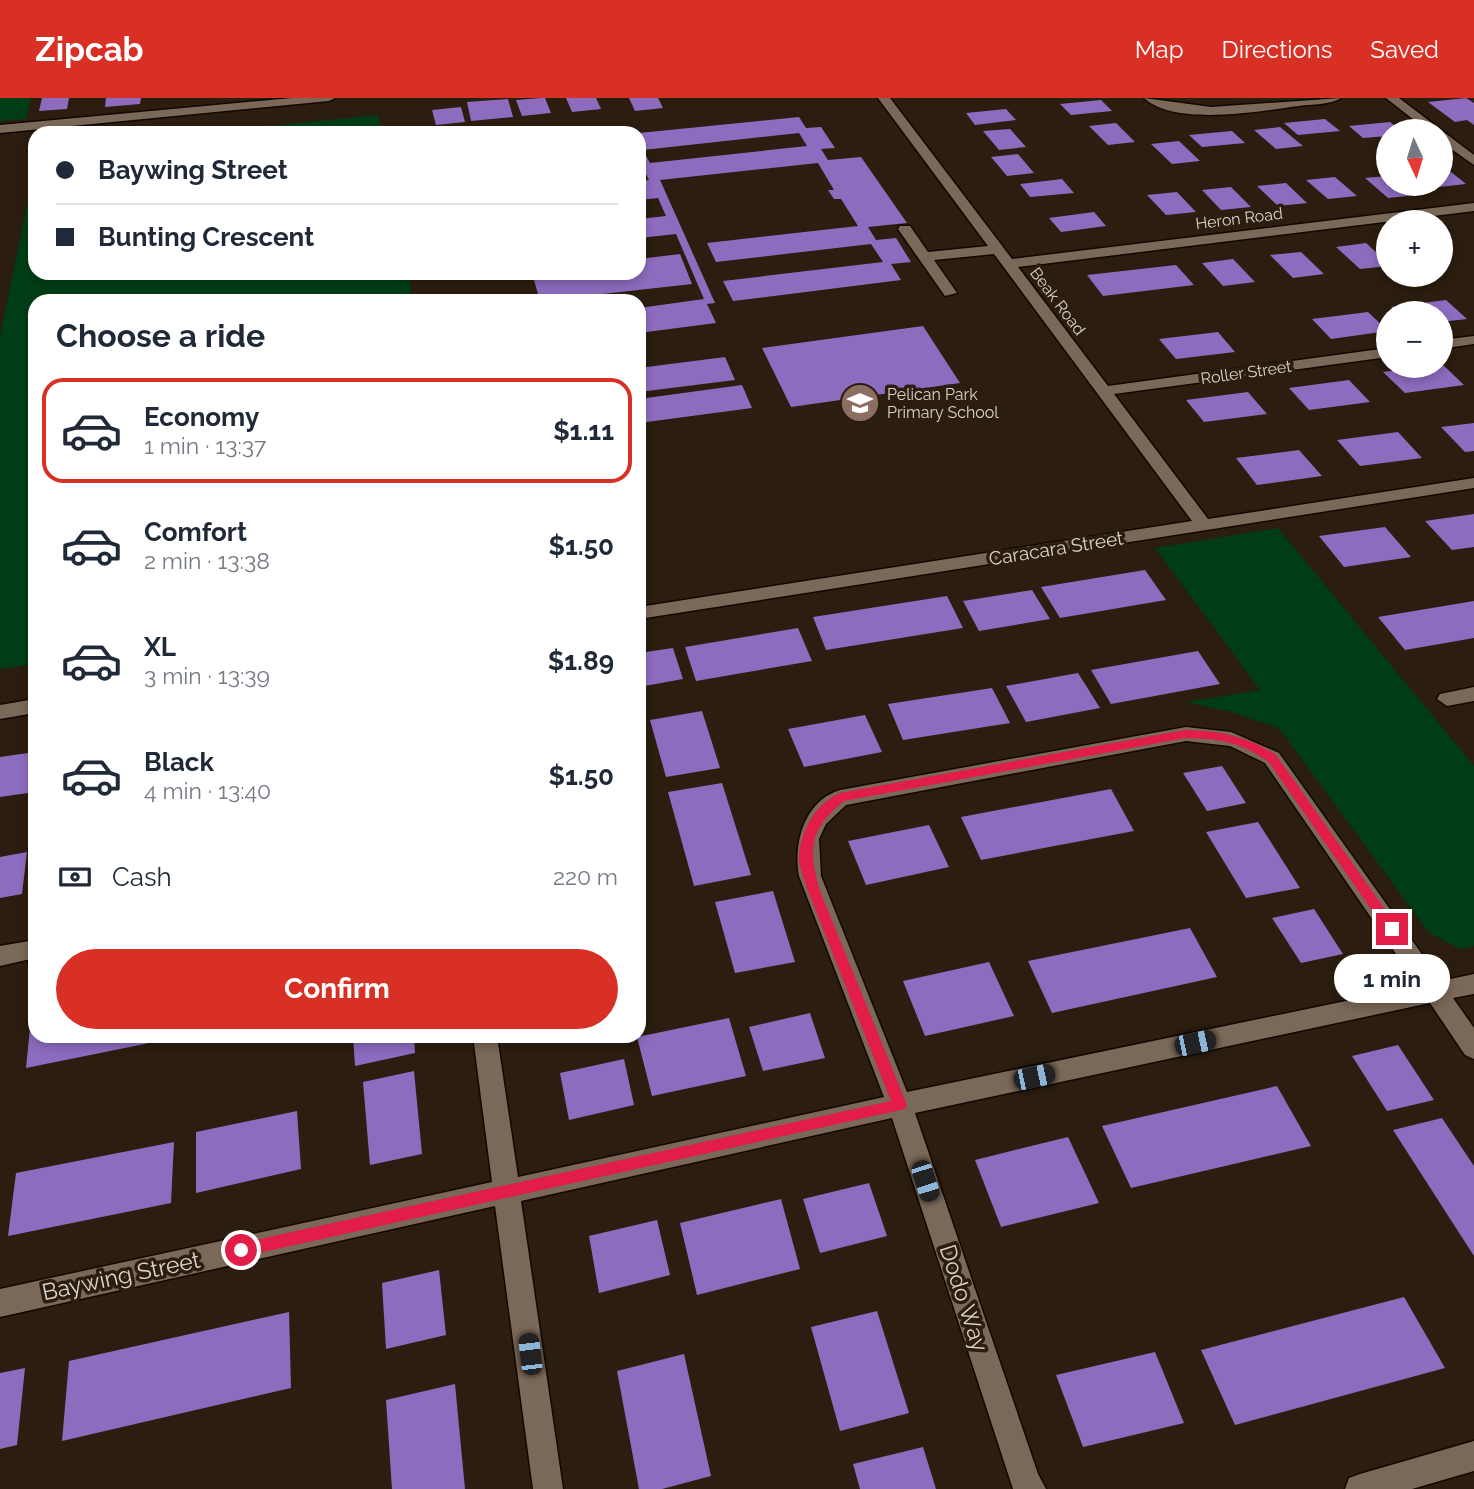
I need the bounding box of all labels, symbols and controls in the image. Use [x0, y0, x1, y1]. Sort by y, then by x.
text: Zipcab [35, 30, 144, 69]
text: Map [1135, 35, 1184, 64]
text: Directions [1222, 35, 1332, 64]
text: Saved [1370, 35, 1439, 64]
north arrow [1376, 119, 1452, 196]
map controls [1376, 119, 1453, 378]
text: Baywing Street [98, 155, 288, 185]
street label: Heron Road [1194, 204, 1284, 233]
button: + [1376, 210, 1453, 287]
text: Bunting Crescent [98, 222, 314, 252]
street label: Beak Road [1026, 264, 1089, 339]
button: − [1376, 301, 1453, 378]
text: Choose a ride [56, 317, 265, 354]
street label: Roller Street [1199, 357, 1293, 388]
school or university icon: Pelican Park Primary School [839, 382, 881, 424]
place label: Pelican Park Primary School [887, 385, 999, 422]
icon: car [60, 399, 123, 462]
text: Economy [144, 402, 259, 432]
text: $1.11 [553, 416, 614, 446]
text: 1 min · 13:37 [144, 432, 266, 459]
icon: car [60, 514, 123, 577]
text: Comfort [144, 517, 247, 547]
street label: Caracara Street [987, 526, 1125, 569]
text: $1.50 [548, 531, 614, 561]
text: 2 min · 13:38 [144, 547, 270, 574]
icon: car [60, 629, 123, 692]
text: XL [144, 632, 176, 662]
text: $1.89 [548, 646, 614, 676]
text: 3 min · 13:39 [144, 662, 270, 689]
icon: car [60, 744, 123, 807]
text: Black [144, 747, 214, 777]
text: $1.50 [548, 761, 614, 791]
text: 4 min · 13:40 [144, 777, 271, 804]
icon: cash [56, 858, 94, 896]
text: Cash [112, 862, 172, 892]
text: 220 m [553, 863, 618, 890]
route end [1376, 913, 1408, 945]
button: Confirm [56, 949, 618, 1029]
callout: 1 min [1334, 954, 1450, 1002]
text: 1 min [1363, 965, 1421, 992]
car [1173, 1028, 1218, 1058]
car [1012, 1062, 1057, 1092]
car [909, 1158, 942, 1204]
route start [225, 1234, 257, 1266]
street label: Dodo Way [935, 1241, 994, 1355]
street label: Baywing Street [39, 1246, 203, 1305]
car [518, 1332, 543, 1376]

